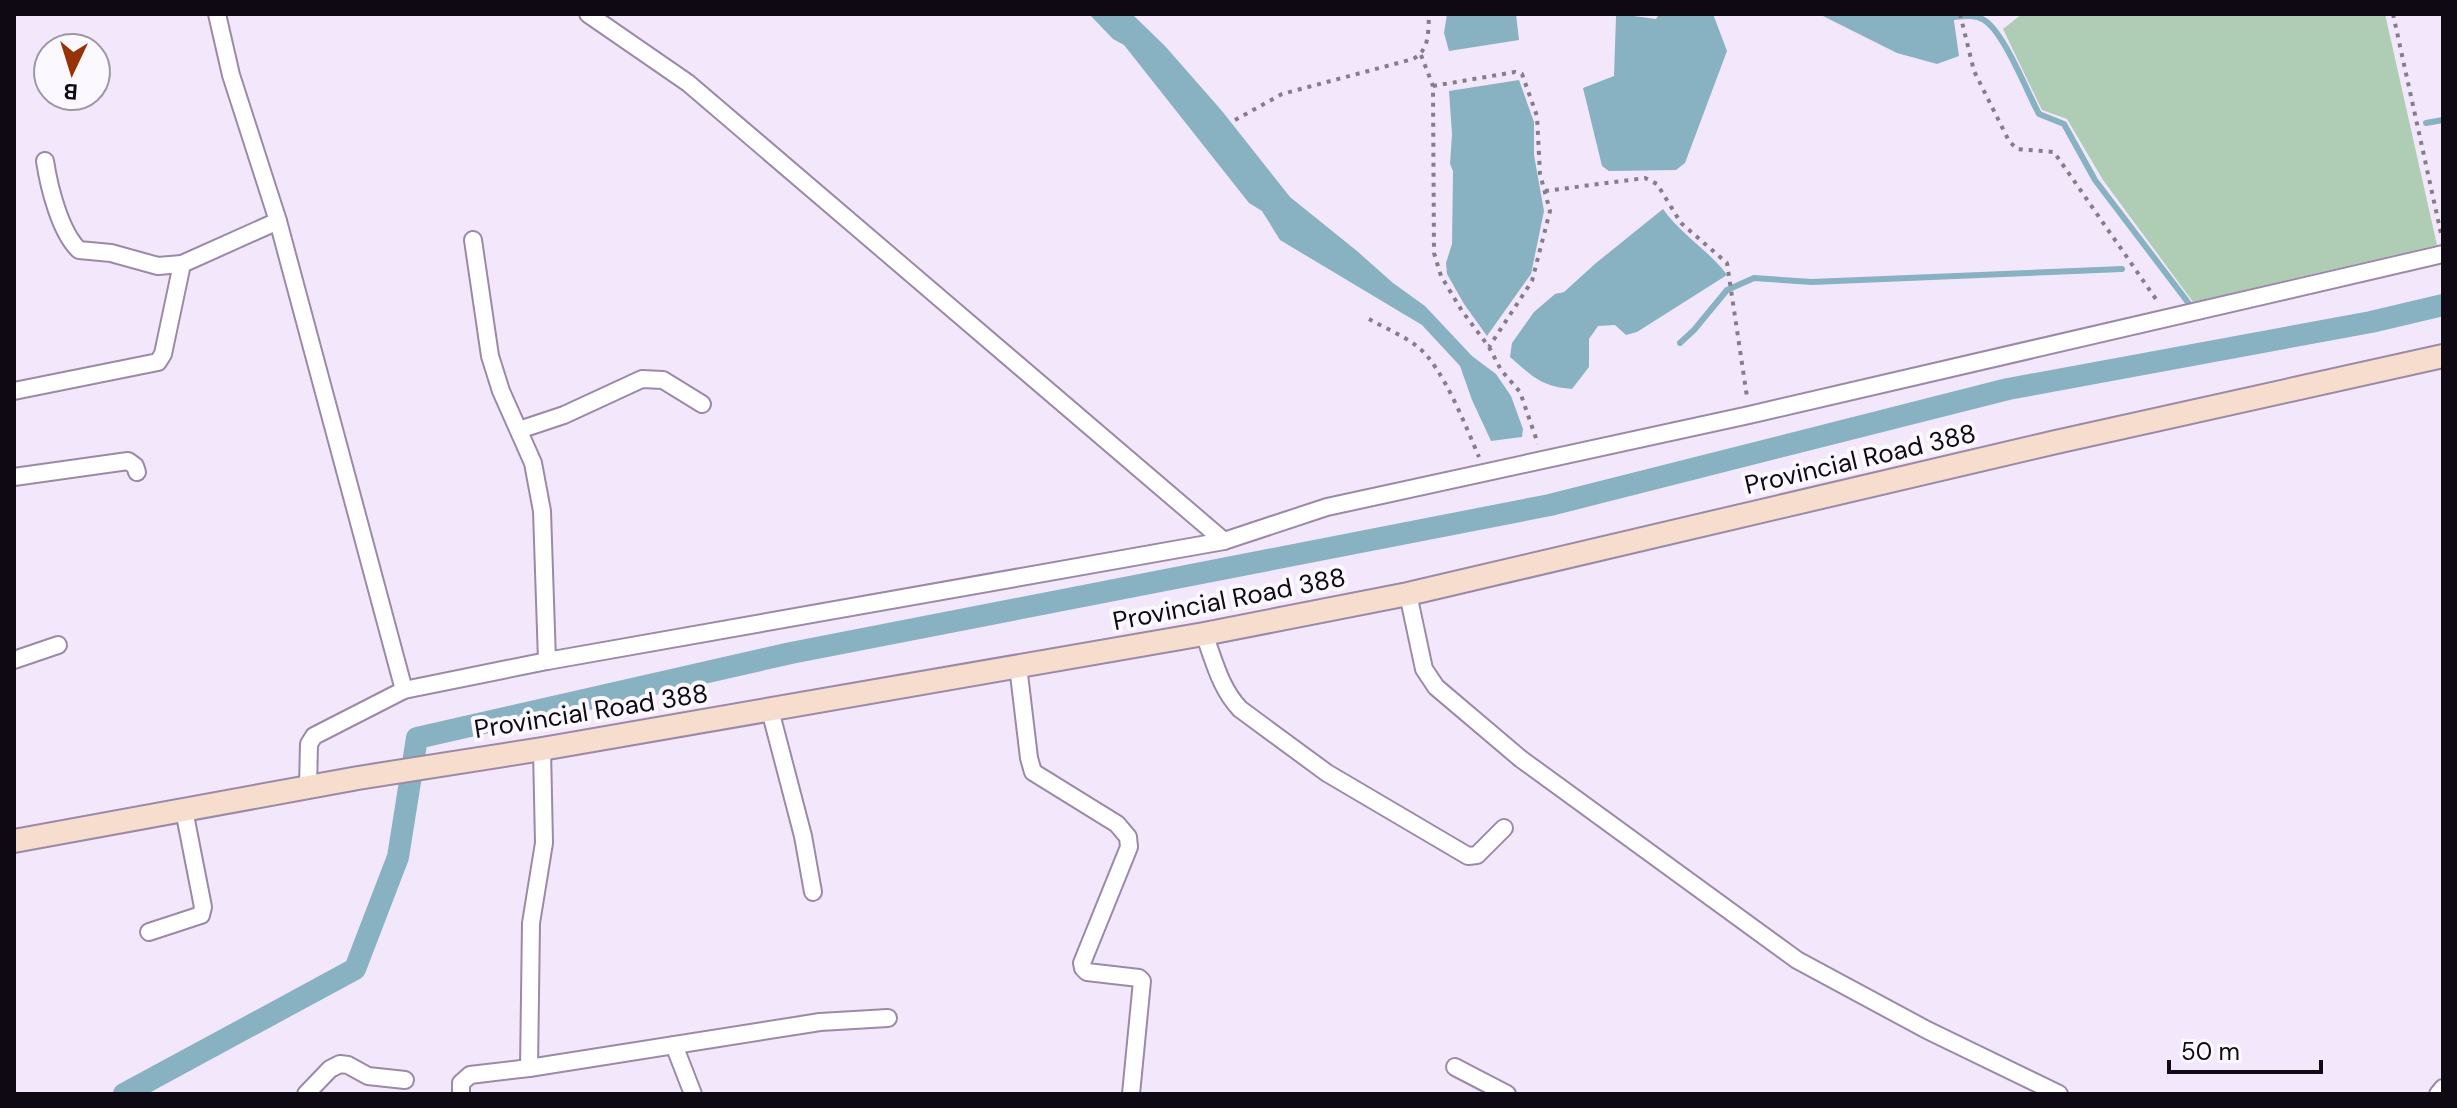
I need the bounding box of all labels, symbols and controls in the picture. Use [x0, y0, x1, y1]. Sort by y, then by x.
north arrow [32, 32, 112, 112]
text: B [63, 76, 79, 106]
street label: Provincial Road 388 [1741, 416, 1979, 502]
street label: Provincial Road 388 [1110, 560, 1348, 638]
street label: Provincial Road 388 [472, 676, 710, 746]
scale bar [2169, 1024, 2321, 1074]
text: 50 m [2181, 1036, 2240, 1067]

